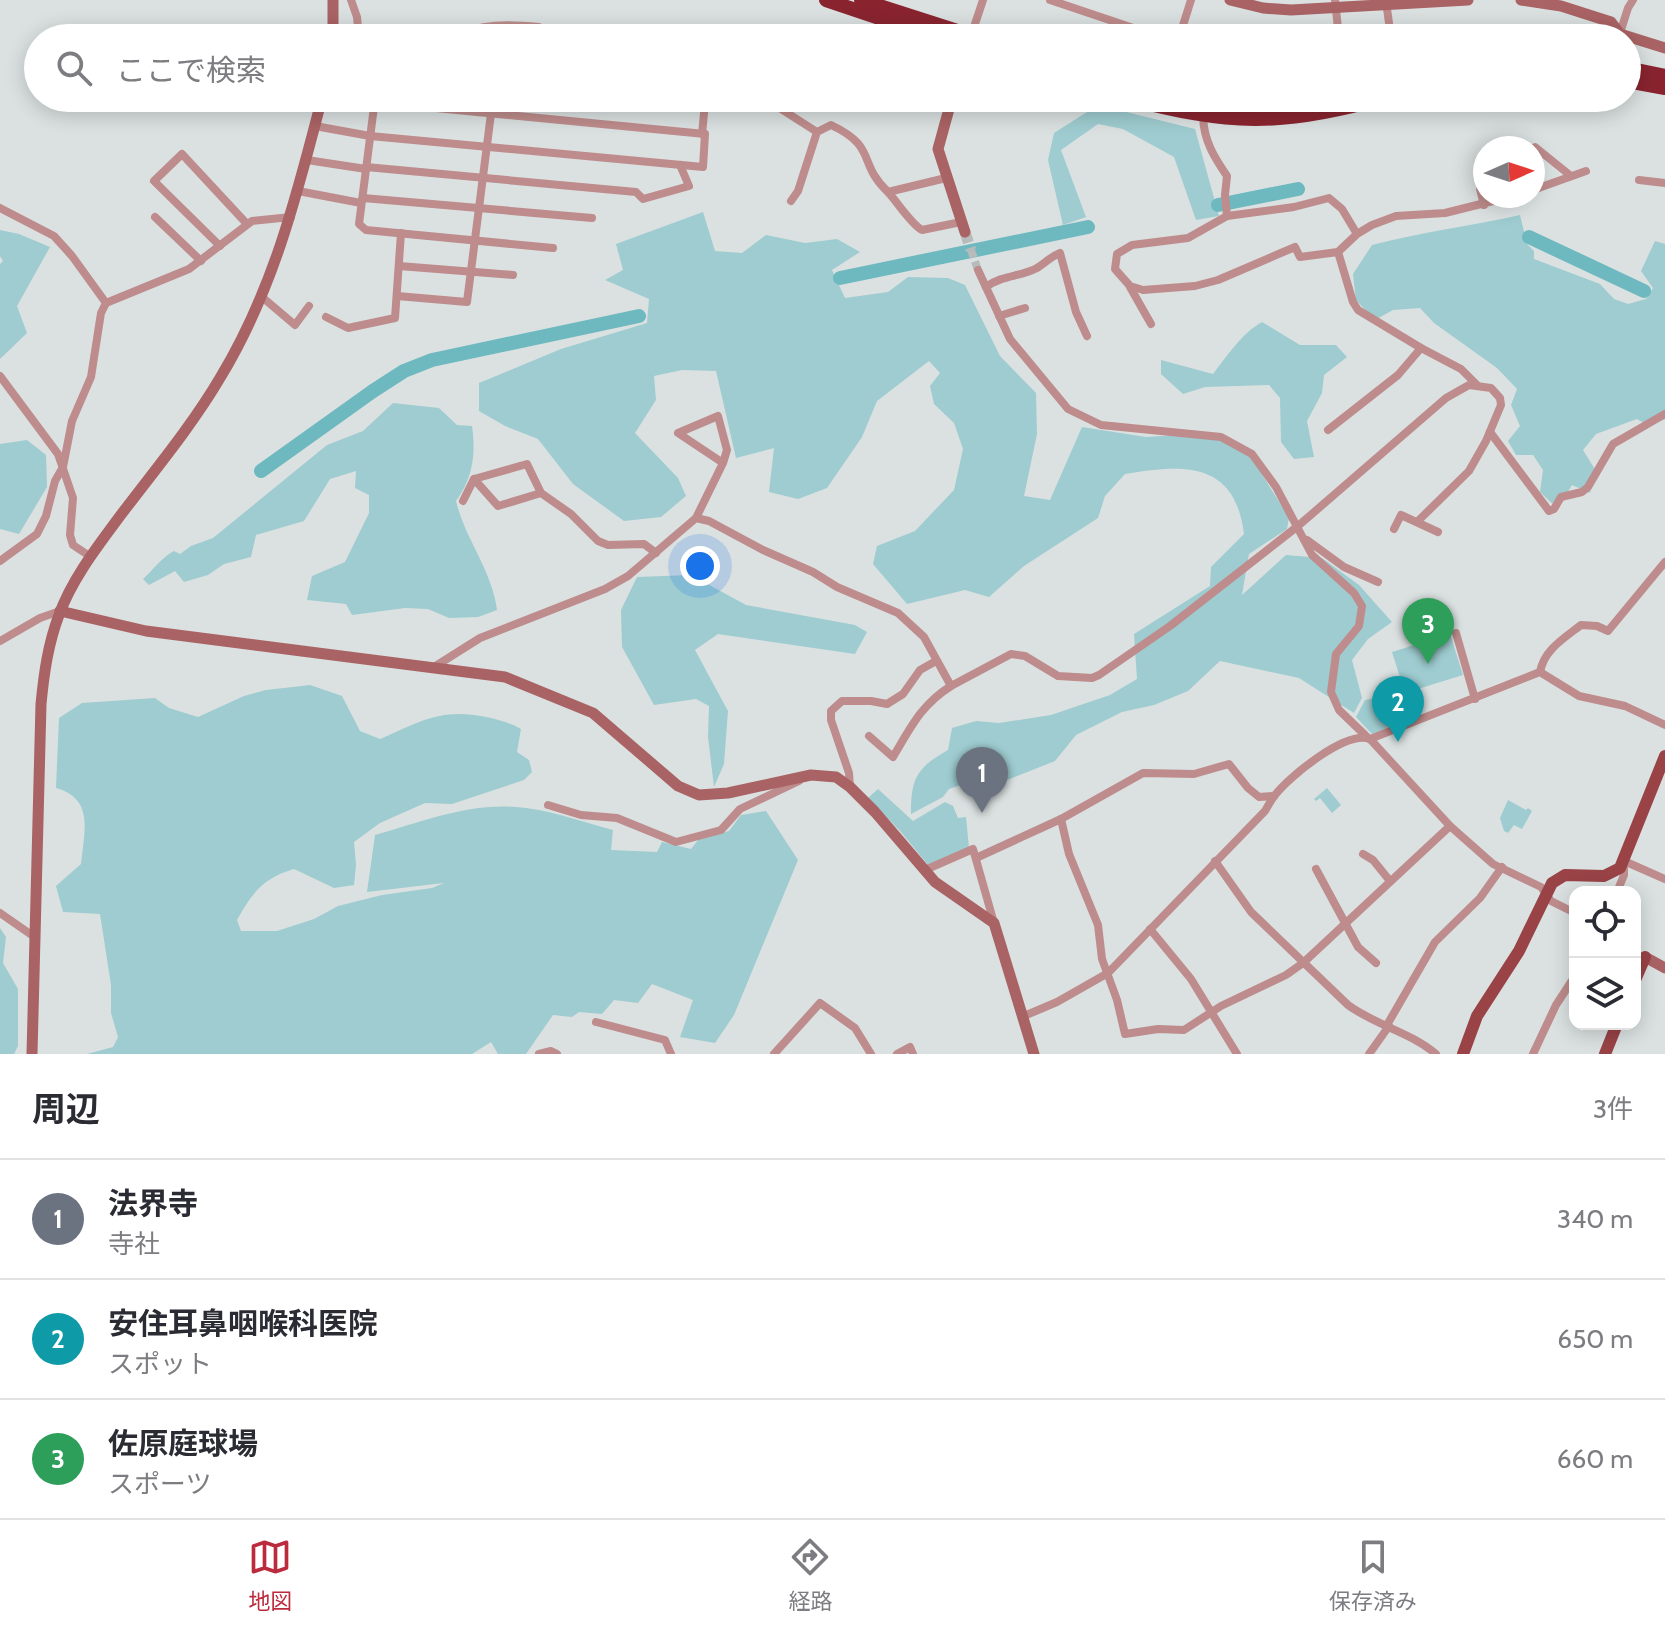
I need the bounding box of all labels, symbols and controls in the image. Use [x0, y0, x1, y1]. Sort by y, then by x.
search box [24, 24, 1641, 112]
icon: search [52, 46, 96, 90]
text: ここで検索 [116, 52, 266, 89]
north arrow [1473, 136, 1545, 208]
your location [680, 546, 720, 586]
pin: 3 [1402, 598, 1454, 664]
pin: 2 [1372, 676, 1424, 742]
pin: 1 [956, 747, 1008, 813]
map controls [1569, 886, 1641, 1030]
button: locate [1569, 886, 1641, 958]
button: layers [1569, 958, 1641, 1030]
text: 周辺 [32, 1088, 100, 1130]
text: 3件 [1593, 1093, 1633, 1125]
text: 法界寺 [108, 1185, 198, 1222]
text: 1 [53, 1203, 63, 1235]
text: 340 m [1557, 1203, 1633, 1235]
text: 寺社 [108, 1228, 160, 1260]
text: 安住耳鼻咽喉科医院 [108, 1305, 378, 1342]
text: 2 [51, 1323, 65, 1355]
text: 650 m [1557, 1323, 1633, 1355]
text: スポット [108, 1348, 212, 1380]
text: 佐原庭球場 [108, 1425, 258, 1462]
text: 3 [51, 1443, 65, 1475]
text: 660 m [1557, 1443, 1633, 1475]
text: スポーツ [108, 1468, 211, 1500]
tab: 地図 [248, 1535, 292, 1615]
tab: 経路 [788, 1535, 833, 1615]
tab: 保存済み [1329, 1535, 1417, 1615]

